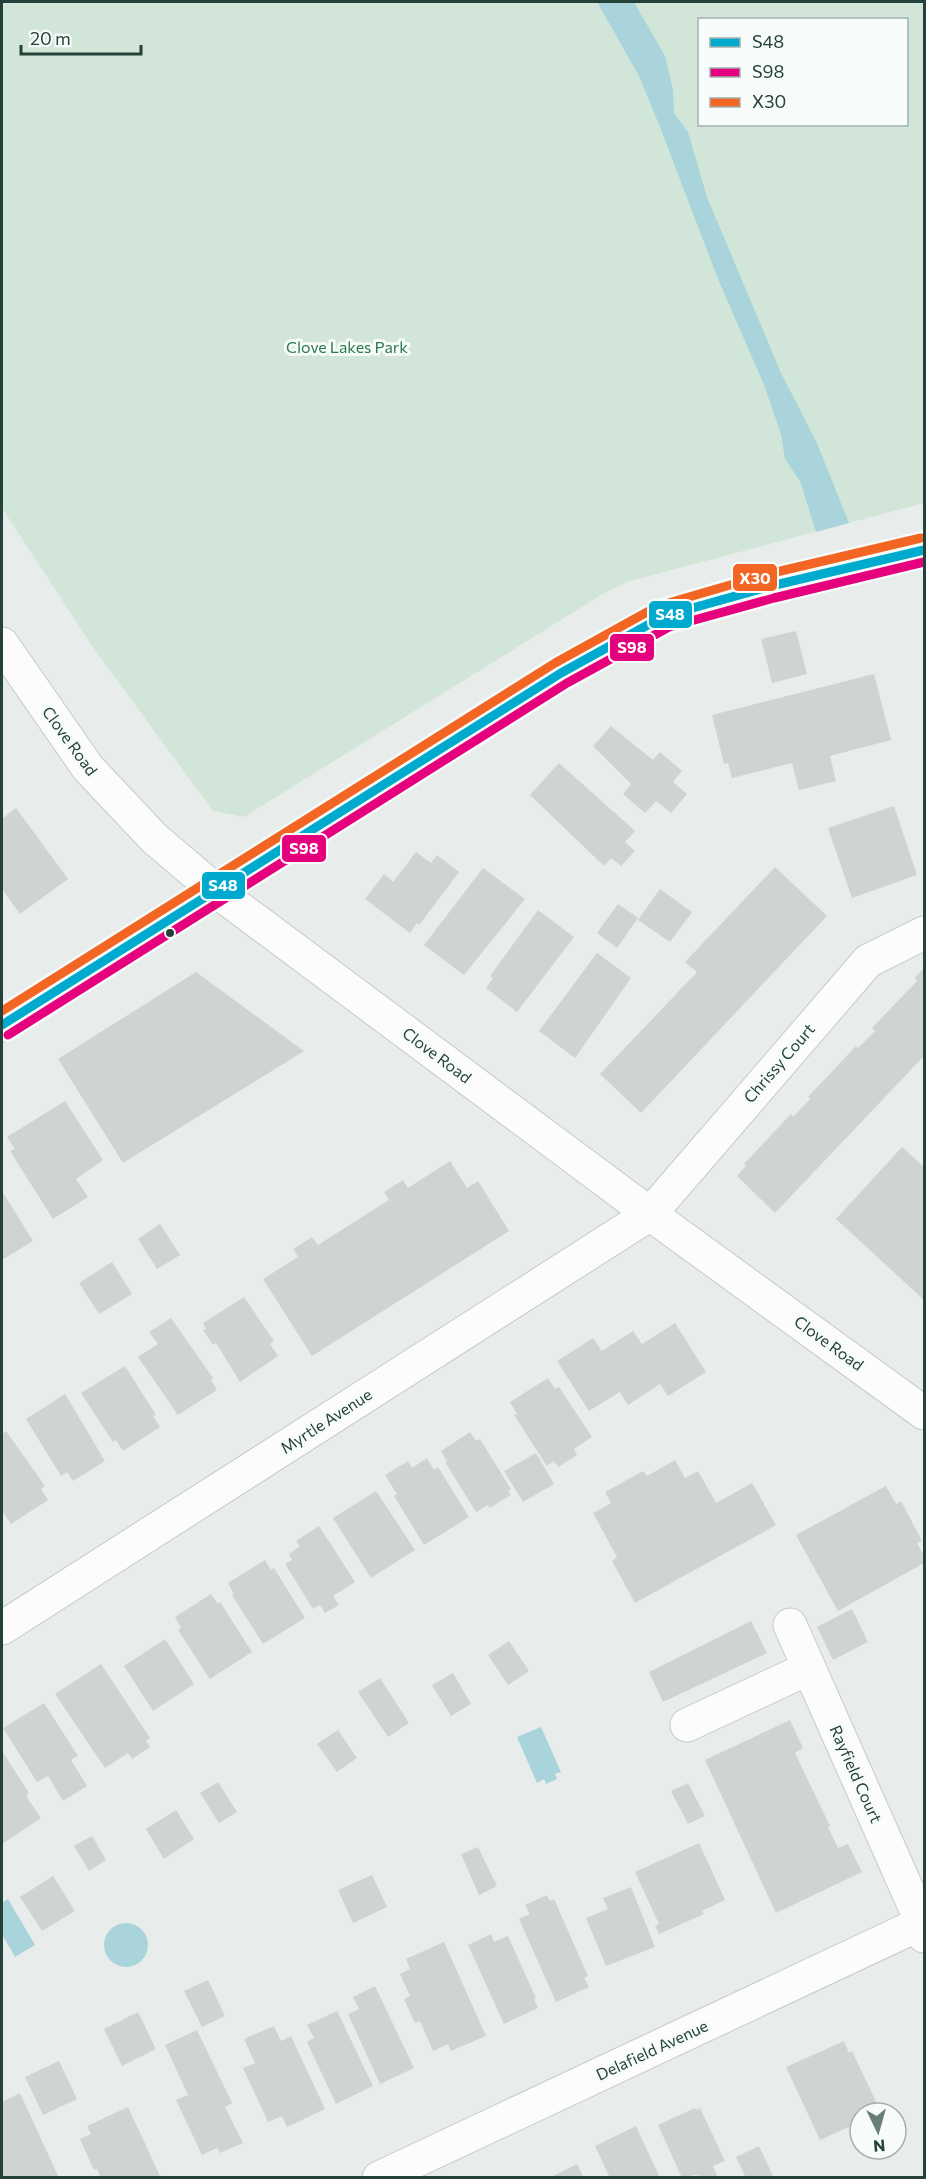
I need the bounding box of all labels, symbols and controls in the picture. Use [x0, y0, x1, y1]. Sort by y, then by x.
scale bar [21, 18, 141, 56]
legend [698, 18, 908, 126]
text: 20 m [30, 27, 71, 49]
text: S48 [752, 30, 784, 52]
text: S98 [752, 60, 784, 82]
text: X30 [752, 90, 786, 112]
park label: Clove Lakes Park [286, 337, 408, 356]
line badge: X30 [732, 563, 778, 592]
text: X30 [739, 568, 771, 587]
line badge: S48 [648, 600, 693, 629]
text: S48 [655, 604, 685, 623]
line badge: S98 [609, 633, 655, 662]
text: S98 [617, 637, 647, 656]
street label: Clove Road [39, 702, 102, 779]
line badge: S98 [281, 834, 327, 863]
text: S98 [289, 838, 319, 857]
line badge: S48 [201, 871, 246, 900]
text: S48 [208, 875, 238, 894]
unlabelled marker [164, 927, 176, 939]
street label: Chrissy Court [739, 1019, 818, 1106]
street label: Clove Road [399, 1023, 475, 1087]
street label: Clove Road [791, 1311, 868, 1374]
street label: Myrtle Avenue [277, 1384, 375, 1457]
street label: Rayfield Court [826, 1722, 887, 1826]
street label: Delafield Avenue [593, 2015, 711, 2084]
north arrow [848, 2101, 908, 2161]
text: N [873, 2136, 886, 2156]

